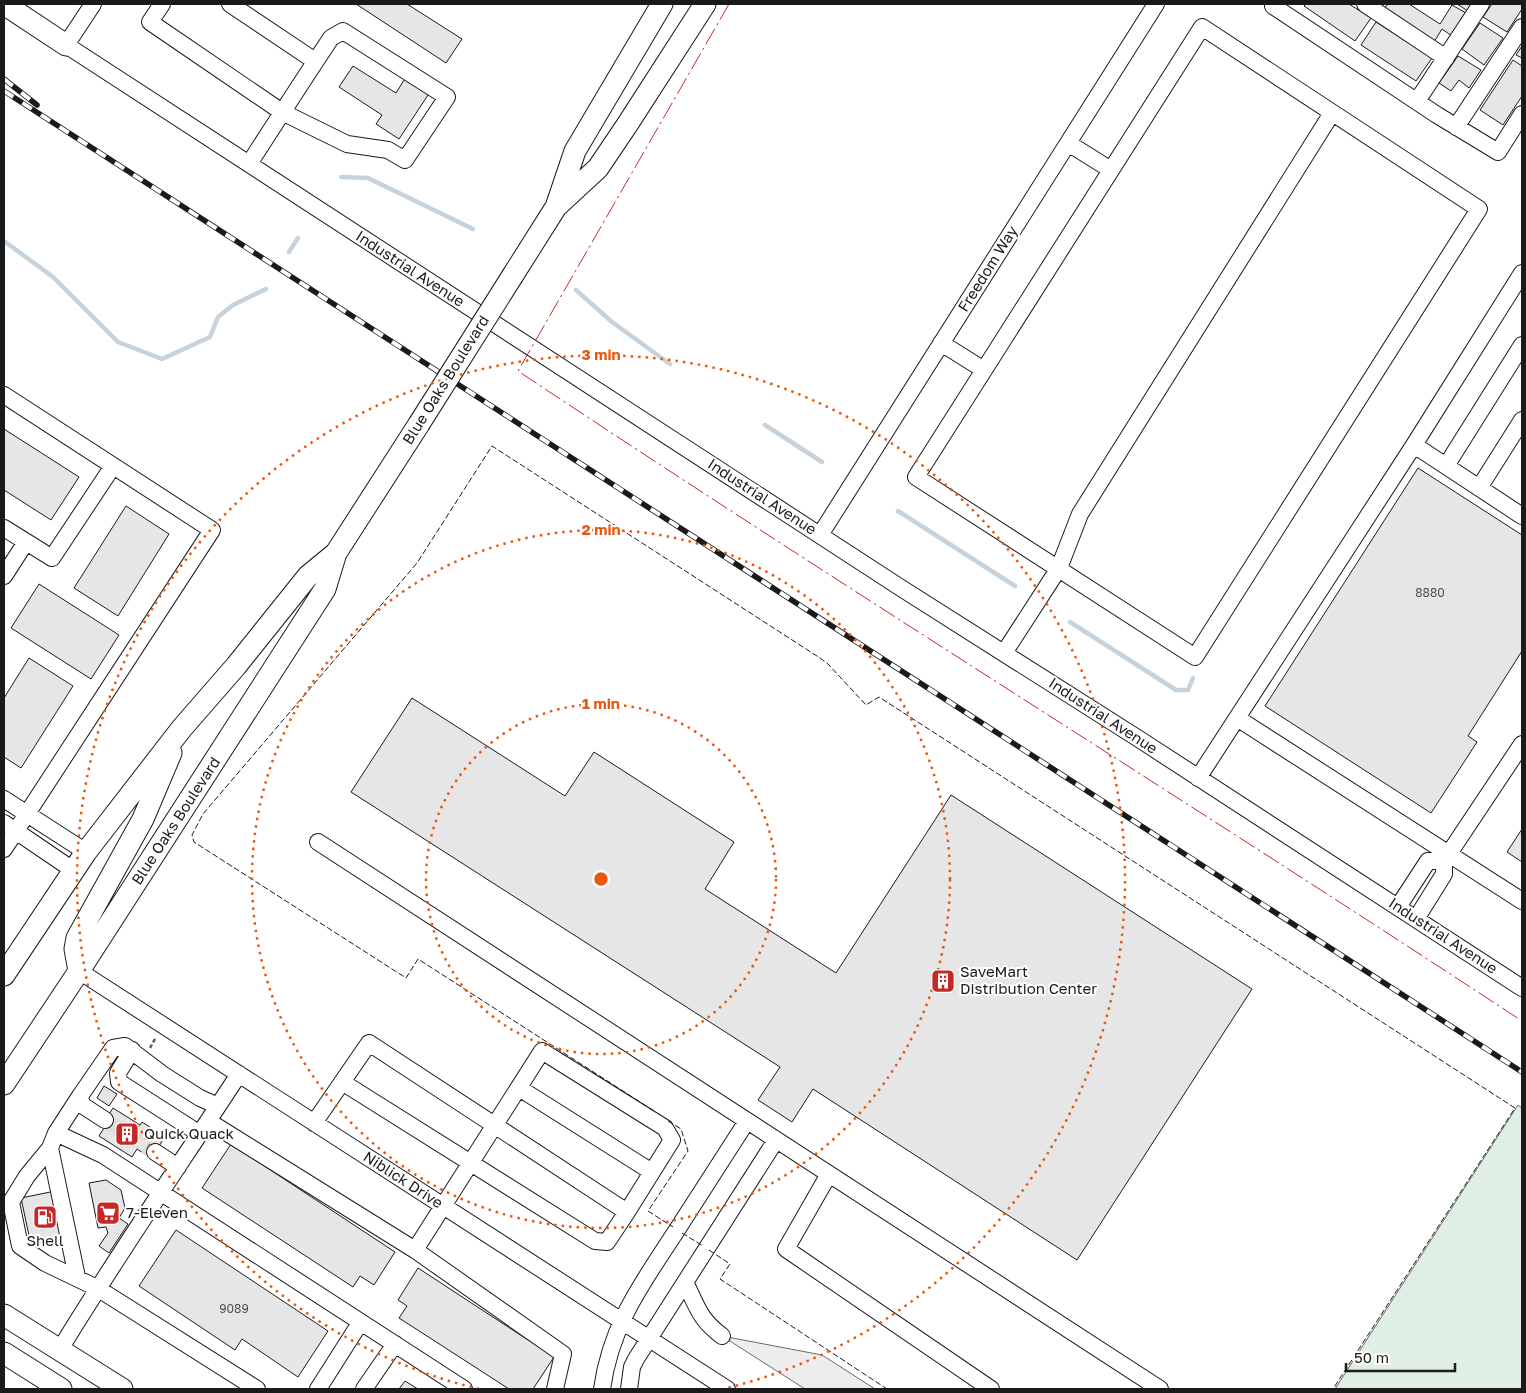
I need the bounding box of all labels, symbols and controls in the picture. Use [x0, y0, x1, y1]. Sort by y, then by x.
street label: Freedom Way [954, 222, 1021, 315]
street label: Industrial Avenue [353, 226, 469, 310]
street label: Blue Oaks Boulevard [398, 312, 492, 447]
text: 3 min [581, 345, 621, 363]
street label: Industrial Avenue [705, 454, 821, 538]
text: 2 min [581, 520, 621, 538]
house number: 8880 [1415, 585, 1445, 600]
street label: Industrial Avenue [1046, 673, 1162, 757]
text: 1 min [582, 694, 620, 712]
street label: Blue Oaks Boulevard [127, 753, 223, 888]
centre of rings [592, 870, 610, 888]
street label: Industrial Avenue [1386, 893, 1502, 977]
place label: SaveMart Distribution Center [960, 962, 1097, 997]
building icon: SaveMart Distribution Center [930, 968, 956, 994]
building icon: Quick Quack [114, 1121, 140, 1147]
place label: Quick Quack [144, 1124, 234, 1142]
street label: Niblick Drive [360, 1147, 447, 1212]
supermarket icon: 7-Eleven [95, 1200, 121, 1226]
place label: 7-Eleven [126, 1203, 188, 1221]
fuel station icon: Shell [32, 1204, 58, 1230]
place label: Shell [26, 1231, 64, 1249]
house number: 9089 [219, 1301, 249, 1316]
scale bar [1346, 1340, 1455, 1372]
text: 50 m [1354, 1348, 1389, 1366]

